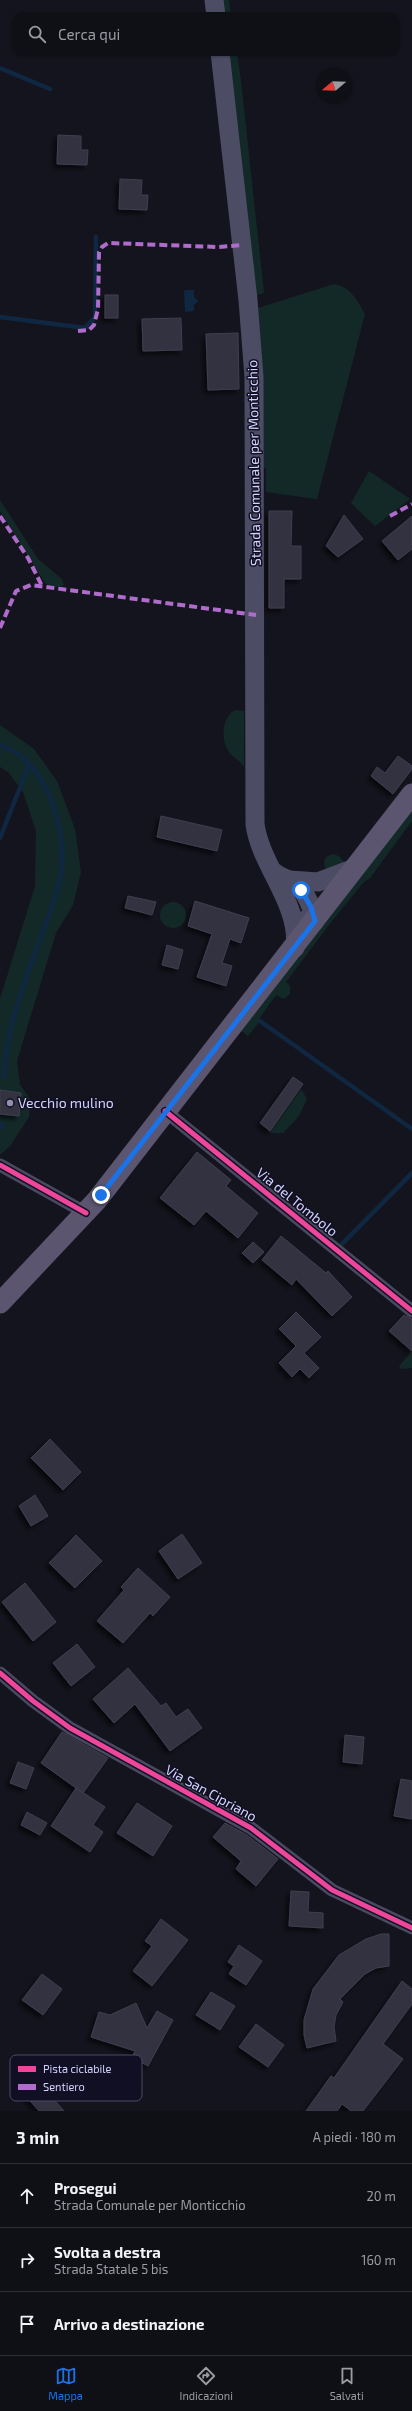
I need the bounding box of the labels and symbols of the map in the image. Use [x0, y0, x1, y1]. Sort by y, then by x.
north arrow [316, 68, 352, 104]
street label: Strada Comunale per Monticchio [243, 360, 264, 566]
route start [292, 881, 310, 899]
place label: Vecchio mulino [18, 1094, 114, 1111]
marker: Vecchio mulino [5, 1098, 15, 1108]
street label: Via del Tombolo [253, 1164, 341, 1240]
route end [92, 1186, 110, 1204]
street label: Via San Cipriano [162, 1760, 260, 1825]
legend [10, 2055, 142, 2101]
text: Pista ciclabile [43, 2062, 112, 2075]
text: Sentiero [43, 2080, 85, 2093]

